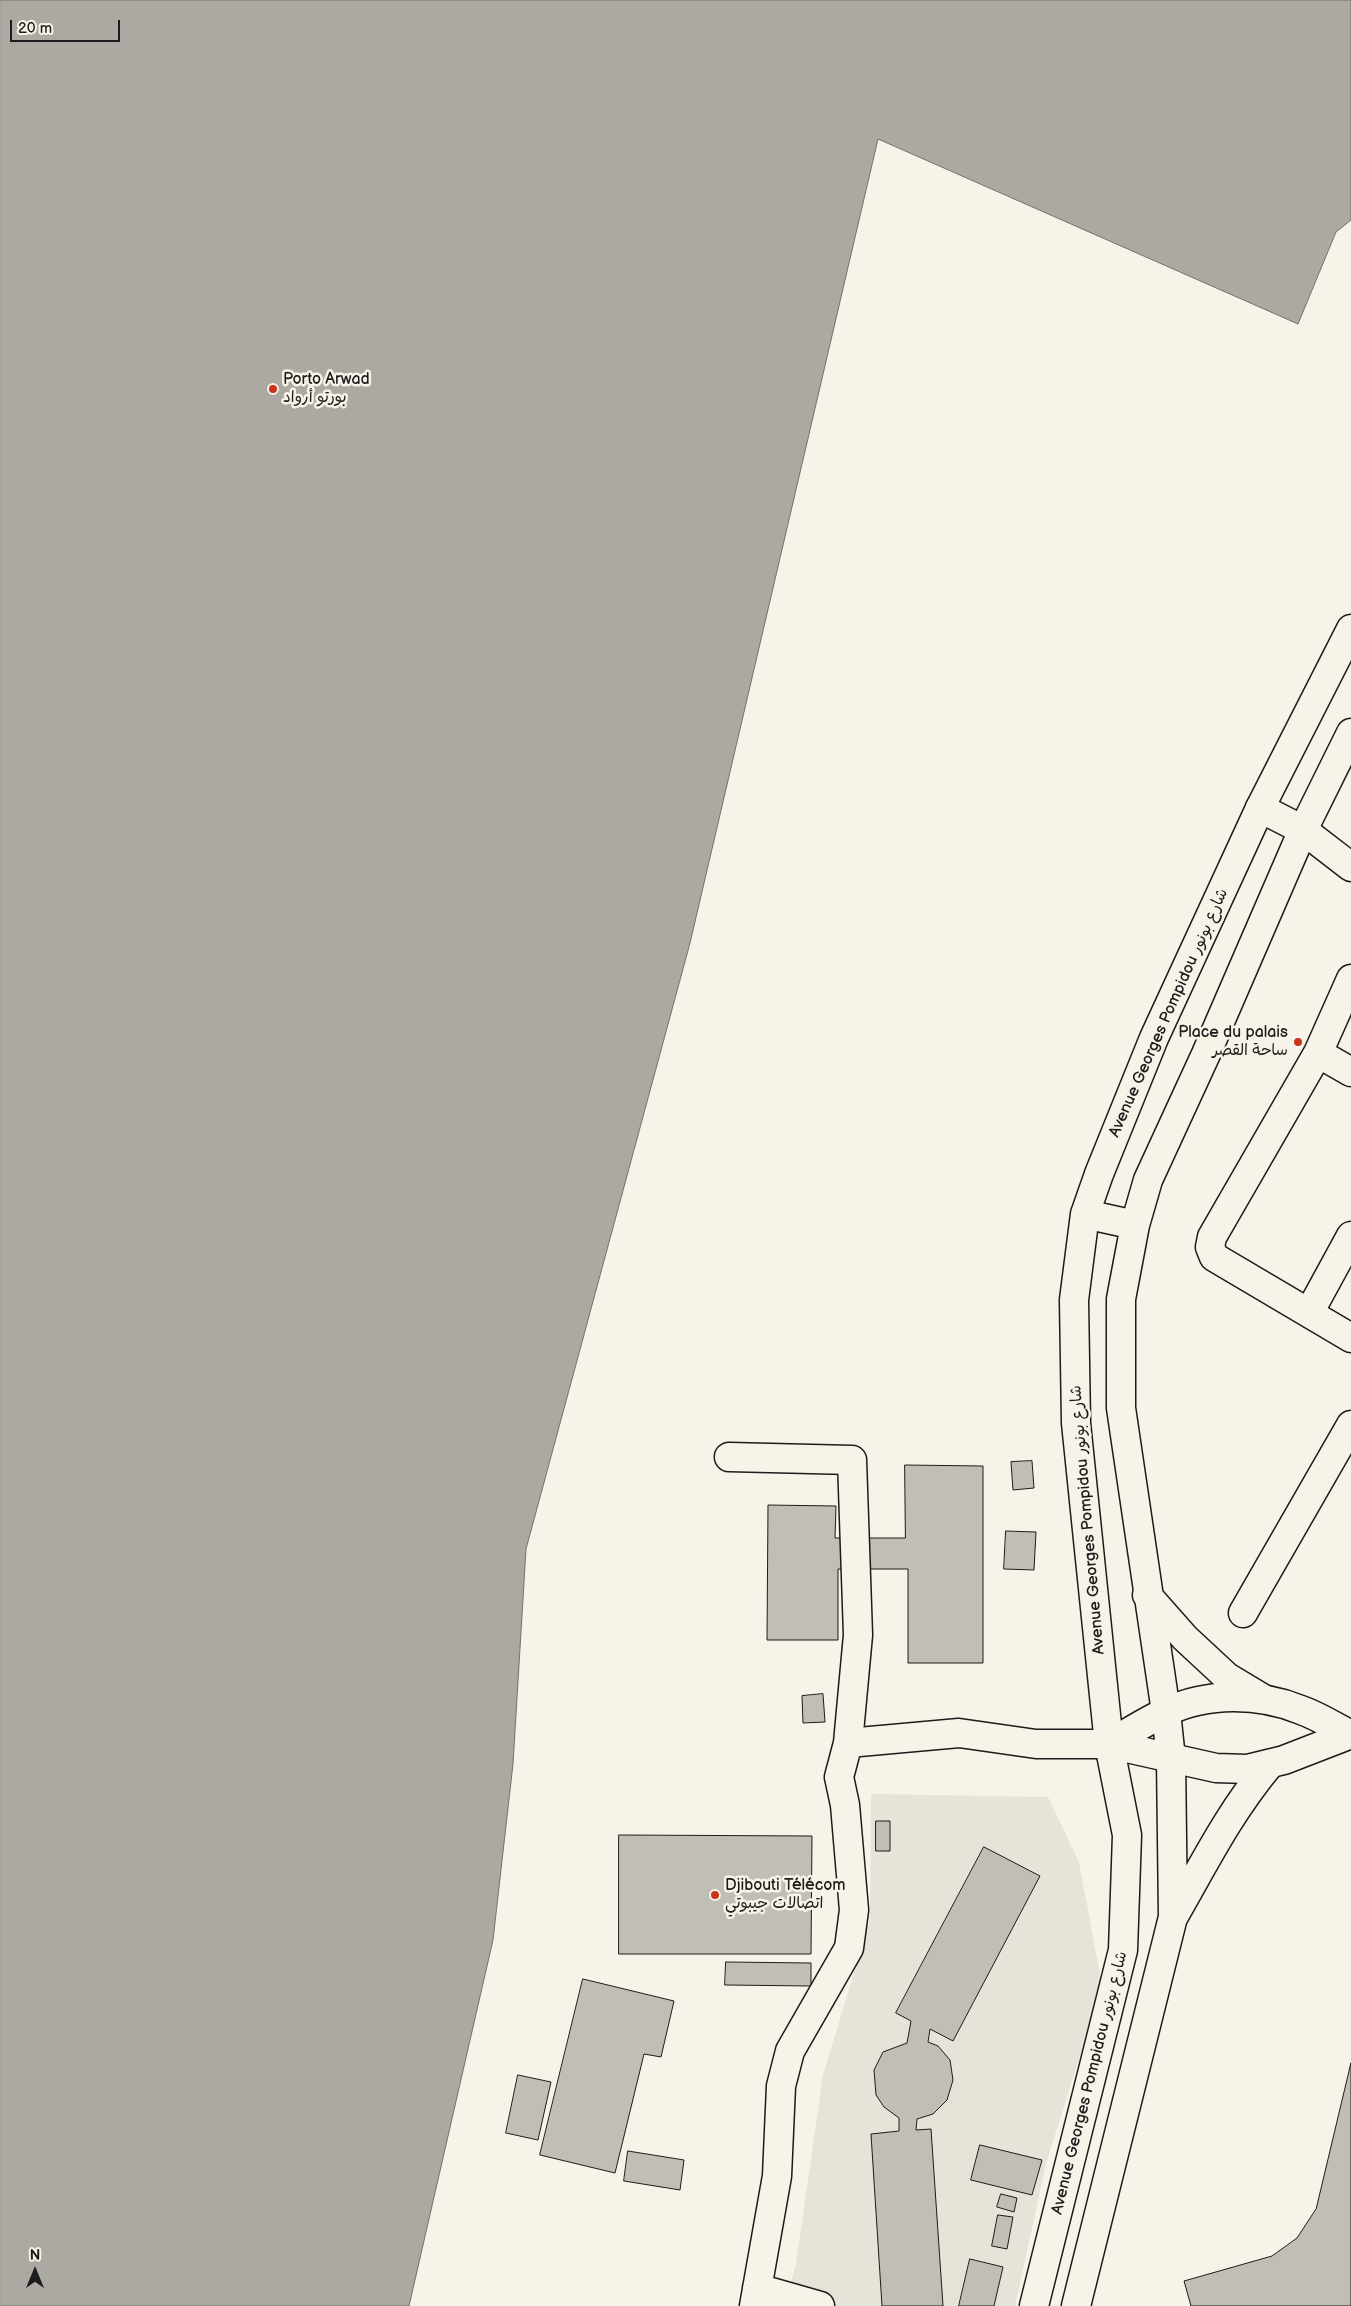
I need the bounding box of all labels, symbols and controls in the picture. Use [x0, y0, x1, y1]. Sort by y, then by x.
scale bar [12, 10, 122, 42]
text: 20 m [18, 19, 52, 38]
place label: Porto Arwad بورتو أرواد [283, 370, 370, 408]
marker: Porto Arwad بورتو أرواد [267, 383, 279, 395]
street label: Avenue Georges Pompidou شارع بونور [1105, 886, 1233, 1140]
place label: Place du palais ساحة القصر [1178, 1023, 1288, 1061]
marker: Place du palais ساحة القصر [1292, 1036, 1304, 1048]
street label: Avenue Georges Pompidou شارع بونور [1067, 1384, 1109, 1656]
place label: Djibouti Télécom اتصالات جيبوتي [725, 1876, 846, 1914]
marker: Djibouti Télécom اتصالات جيبوتي [709, 1889, 721, 1901]
street label: Avenue Georges Pompidou شارع بونور [1048, 1949, 1132, 2217]
north arrow [10, 2246, 60, 2296]
text: N [30, 2247, 40, 2264]

